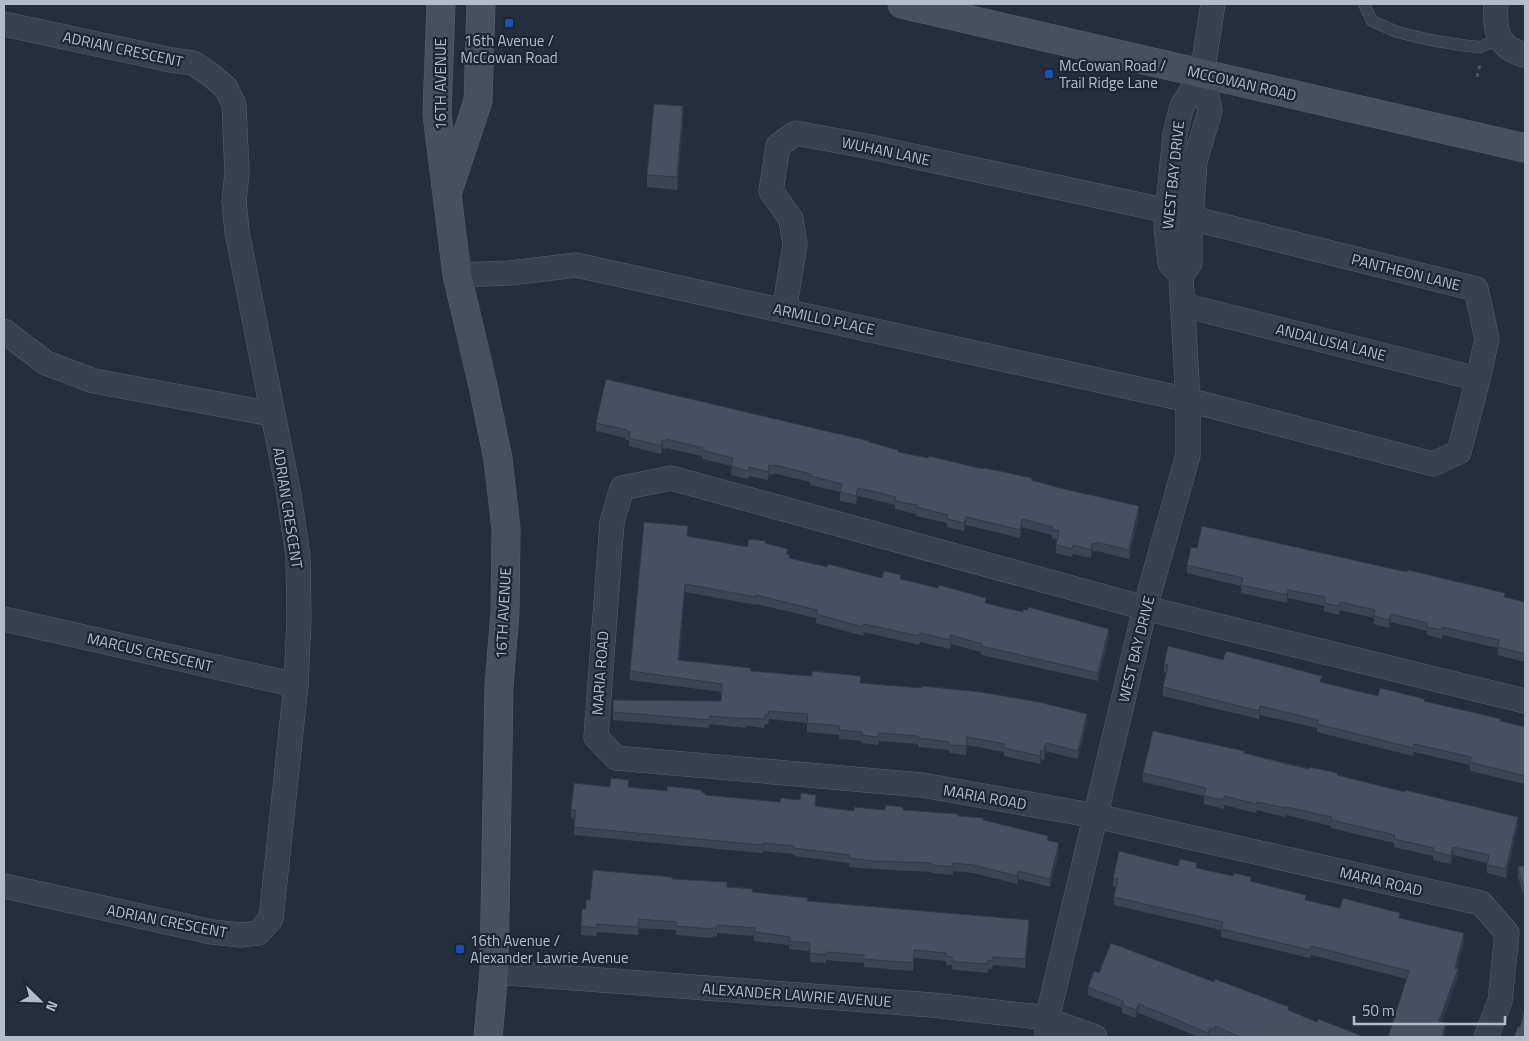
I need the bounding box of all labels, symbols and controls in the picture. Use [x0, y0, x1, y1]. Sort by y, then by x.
marker: 16th Avenue / McCowan Road [503, 17, 515, 29]
street label: ADRIAN CRESCENT [61, 25, 185, 73]
place label: 16th Avenue / McCowan Road [460, 29, 558, 69]
street label: 16TH AVENUE [429, 38, 452, 130]
place label: McCowan Road / Trail Ridge Lane [1059, 54, 1166, 94]
street label: MCCOWAN ROAD [1185, 59, 1299, 107]
marker: McCowan Road / Trail Ridge Lane [1043, 68, 1055, 80]
street label: WEST BAY DRIVE [1156, 120, 1190, 230]
street label: WUHAN LANE [840, 130, 932, 172]
street label: PANTHEON LANE [1349, 247, 1463, 297]
street label: ARMILLO PLACE [771, 297, 877, 341]
street label: ANDALUSIA LANE [1274, 317, 1388, 367]
street label: ADRIAN CRESCENT [267, 446, 309, 570]
street label: 16TH AVENUE [489, 567, 517, 659]
street label: WEST BAY DRIVE [1112, 593, 1160, 705]
street label: MARCUS CRESCENT [85, 626, 215, 678]
street label: MARIA ROAD [586, 630, 614, 716]
street label: MARIA ROAD [941, 778, 1029, 816]
street label: MARIA ROAD [1337, 860, 1425, 902]
street label: ADRIAN CRESCENT [105, 898, 229, 944]
place label: 16th Avenue / Alexander Lawrie Avenue [470, 929, 629, 969]
marker: 16th Avenue / Alexander Lawrie Avenue [454, 943, 466, 955]
north arrow [15, 976, 65, 1026]
street label: ALEXANDER LAWRIE AVENUE [702, 977, 892, 1013]
scale bar [1354, 994, 1505, 1026]
text: N [41, 998, 64, 1015]
text: 50 m [1362, 999, 1395, 1022]

